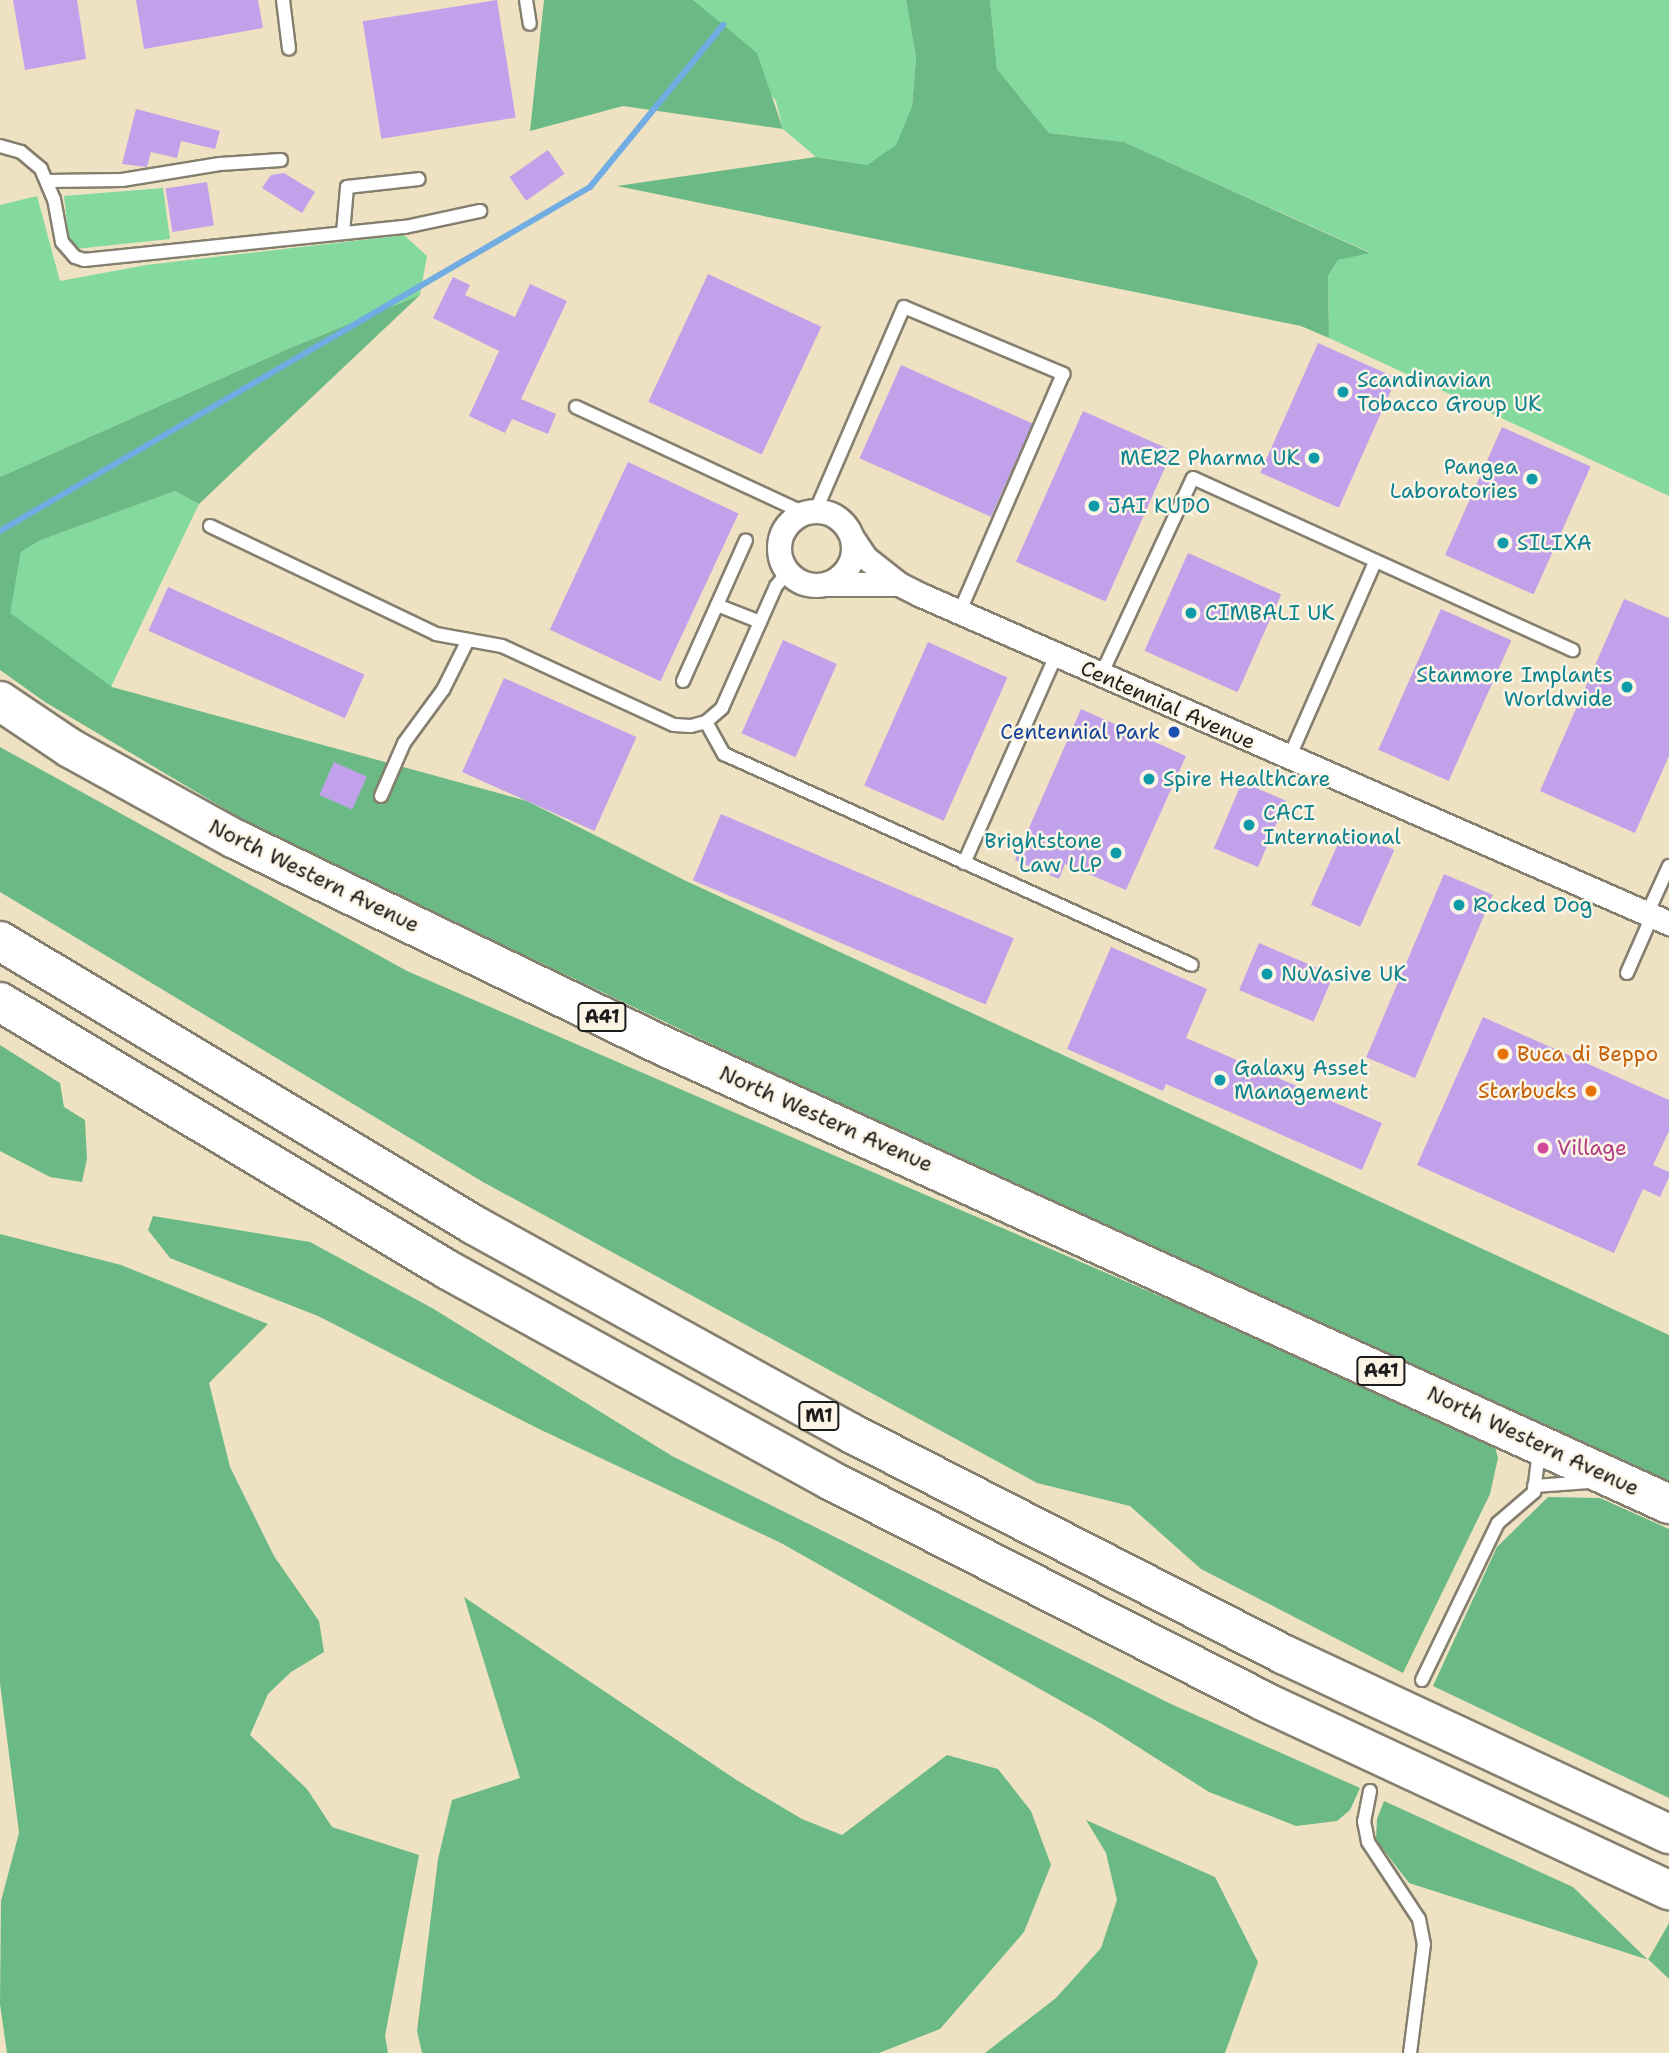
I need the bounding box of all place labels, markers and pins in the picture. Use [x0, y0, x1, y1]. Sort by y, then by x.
place label: Scandinavian Tobacco Group UK [1357, 367, 1542, 417]
marker: Scandinavian Tobacco Group UK [1335, 384, 1351, 400]
place label: MERZ Pharma UK [1120, 445, 1300, 471]
marker: MERZ Pharma UK [1306, 450, 1322, 466]
place label: Pangea Laboratories [1390, 454, 1518, 504]
marker: Pangea Laboratories [1524, 471, 1540, 487]
place label: JAI KUDO [1108, 493, 1210, 519]
marker: JAI KUDO [1086, 498, 1102, 514]
place label: SILIXA [1517, 530, 1592, 556]
marker: SILIXA [1495, 535, 1511, 551]
place label: CIMBALI UK [1205, 600, 1335, 626]
marker: CIMBALI UK [1183, 605, 1199, 621]
place label: Stanmore Implants Worldwide [1416, 662, 1613, 712]
marker: Stanmore Implants Worldwide [1619, 679, 1635, 695]
place label: Centennial Park [1000, 719, 1160, 745]
marker: Centennial Park [1166, 724, 1182, 740]
place label: Spire Healthcare [1163, 766, 1330, 792]
marker: Spire Healthcare [1141, 771, 1157, 787]
place label: CACI International [1263, 800, 1401, 850]
marker: CACI International [1241, 817, 1257, 833]
place label: Brightstone Law LLP [984, 828, 1102, 878]
marker: Brightstone Law LLP [1108, 845, 1124, 861]
place label: Rocked Dog [1473, 892, 1593, 918]
marker: Rocked Dog [1451, 897, 1467, 913]
place label: NuVasive UK [1281, 961, 1407, 987]
marker: NuVasive UK [1259, 966, 1275, 982]
place label: Buca di Beppo [1517, 1041, 1658, 1067]
marker: Buca di Beppo [1495, 1046, 1511, 1062]
place label: Galaxy Asset Management [1234, 1055, 1369, 1105]
marker: Galaxy Asset Management [1212, 1072, 1228, 1088]
place label: Starbucks [1478, 1078, 1577, 1104]
marker: Starbucks [1583, 1083, 1599, 1099]
place label: Village [1557, 1135, 1627, 1161]
marker: Village [1535, 1140, 1551, 1156]

